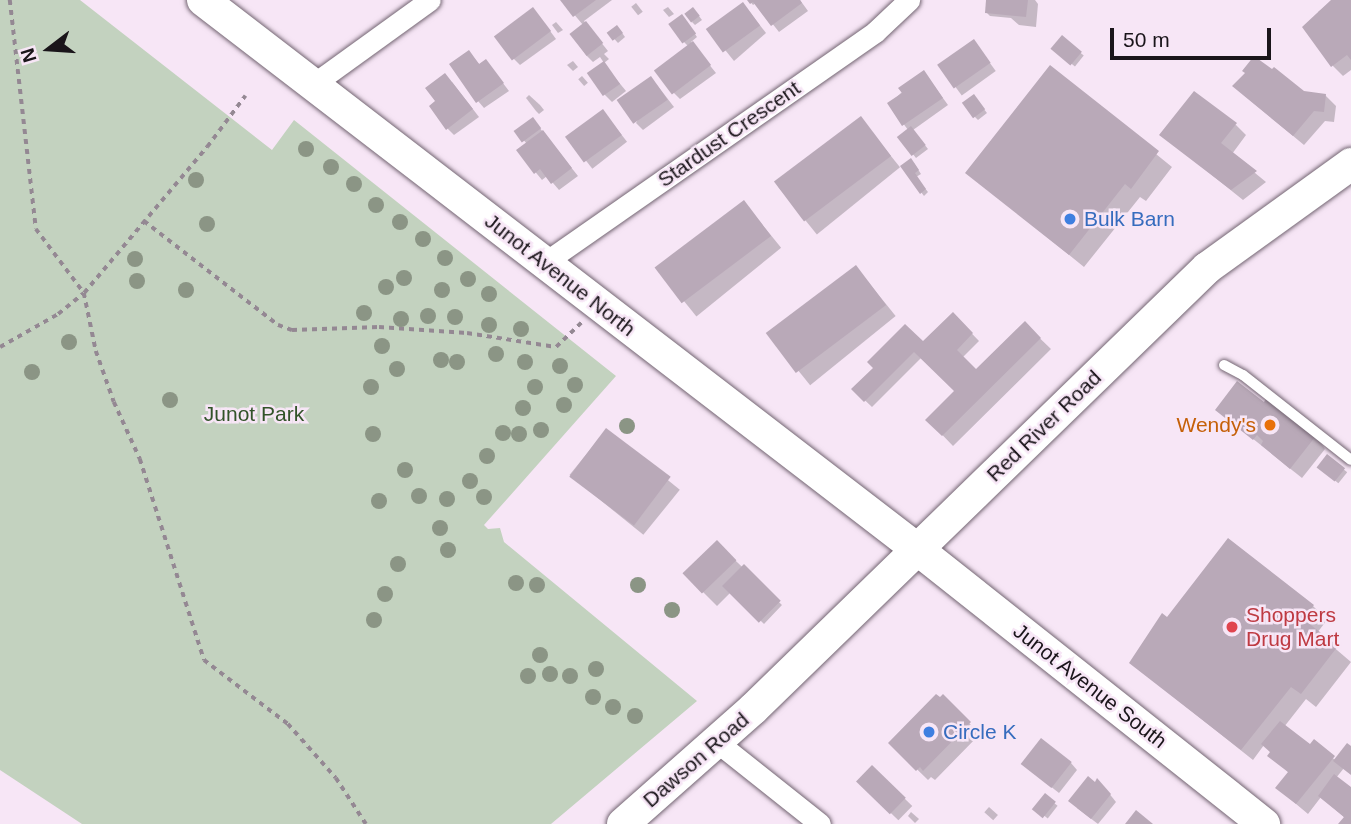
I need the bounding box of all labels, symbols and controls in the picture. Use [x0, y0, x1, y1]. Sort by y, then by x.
north arrow [14, 14, 84, 84]
scale bar [1113, 14, 1274, 58]
text: 50 m [1123, 28, 1170, 51]
text: N [16, 46, 40, 65]
street label: Stardust Crescent [653, 75, 805, 193]
place label: Bulk Barn [1084, 206, 1175, 232]
street label: Junot Avenue North [479, 208, 641, 342]
marker: Bulk Barn [1062, 211, 1078, 227]
street label: Red River Road [982, 365, 1106, 487]
park label: Junot Park [204, 401, 304, 427]
place label: Wendy's [1177, 412, 1256, 438]
marker: Wendy's [1262, 417, 1278, 433]
place label: Shoppers Drug Mart [1246, 602, 1339, 652]
street label: Junot Avenue South [1008, 618, 1172, 754]
marker: Shoppers Drug Mart [1224, 619, 1240, 635]
street label: Dawson Road [638, 707, 754, 813]
place label: Circle K [943, 719, 1017, 745]
marker: Circle K [921, 724, 937, 740]

